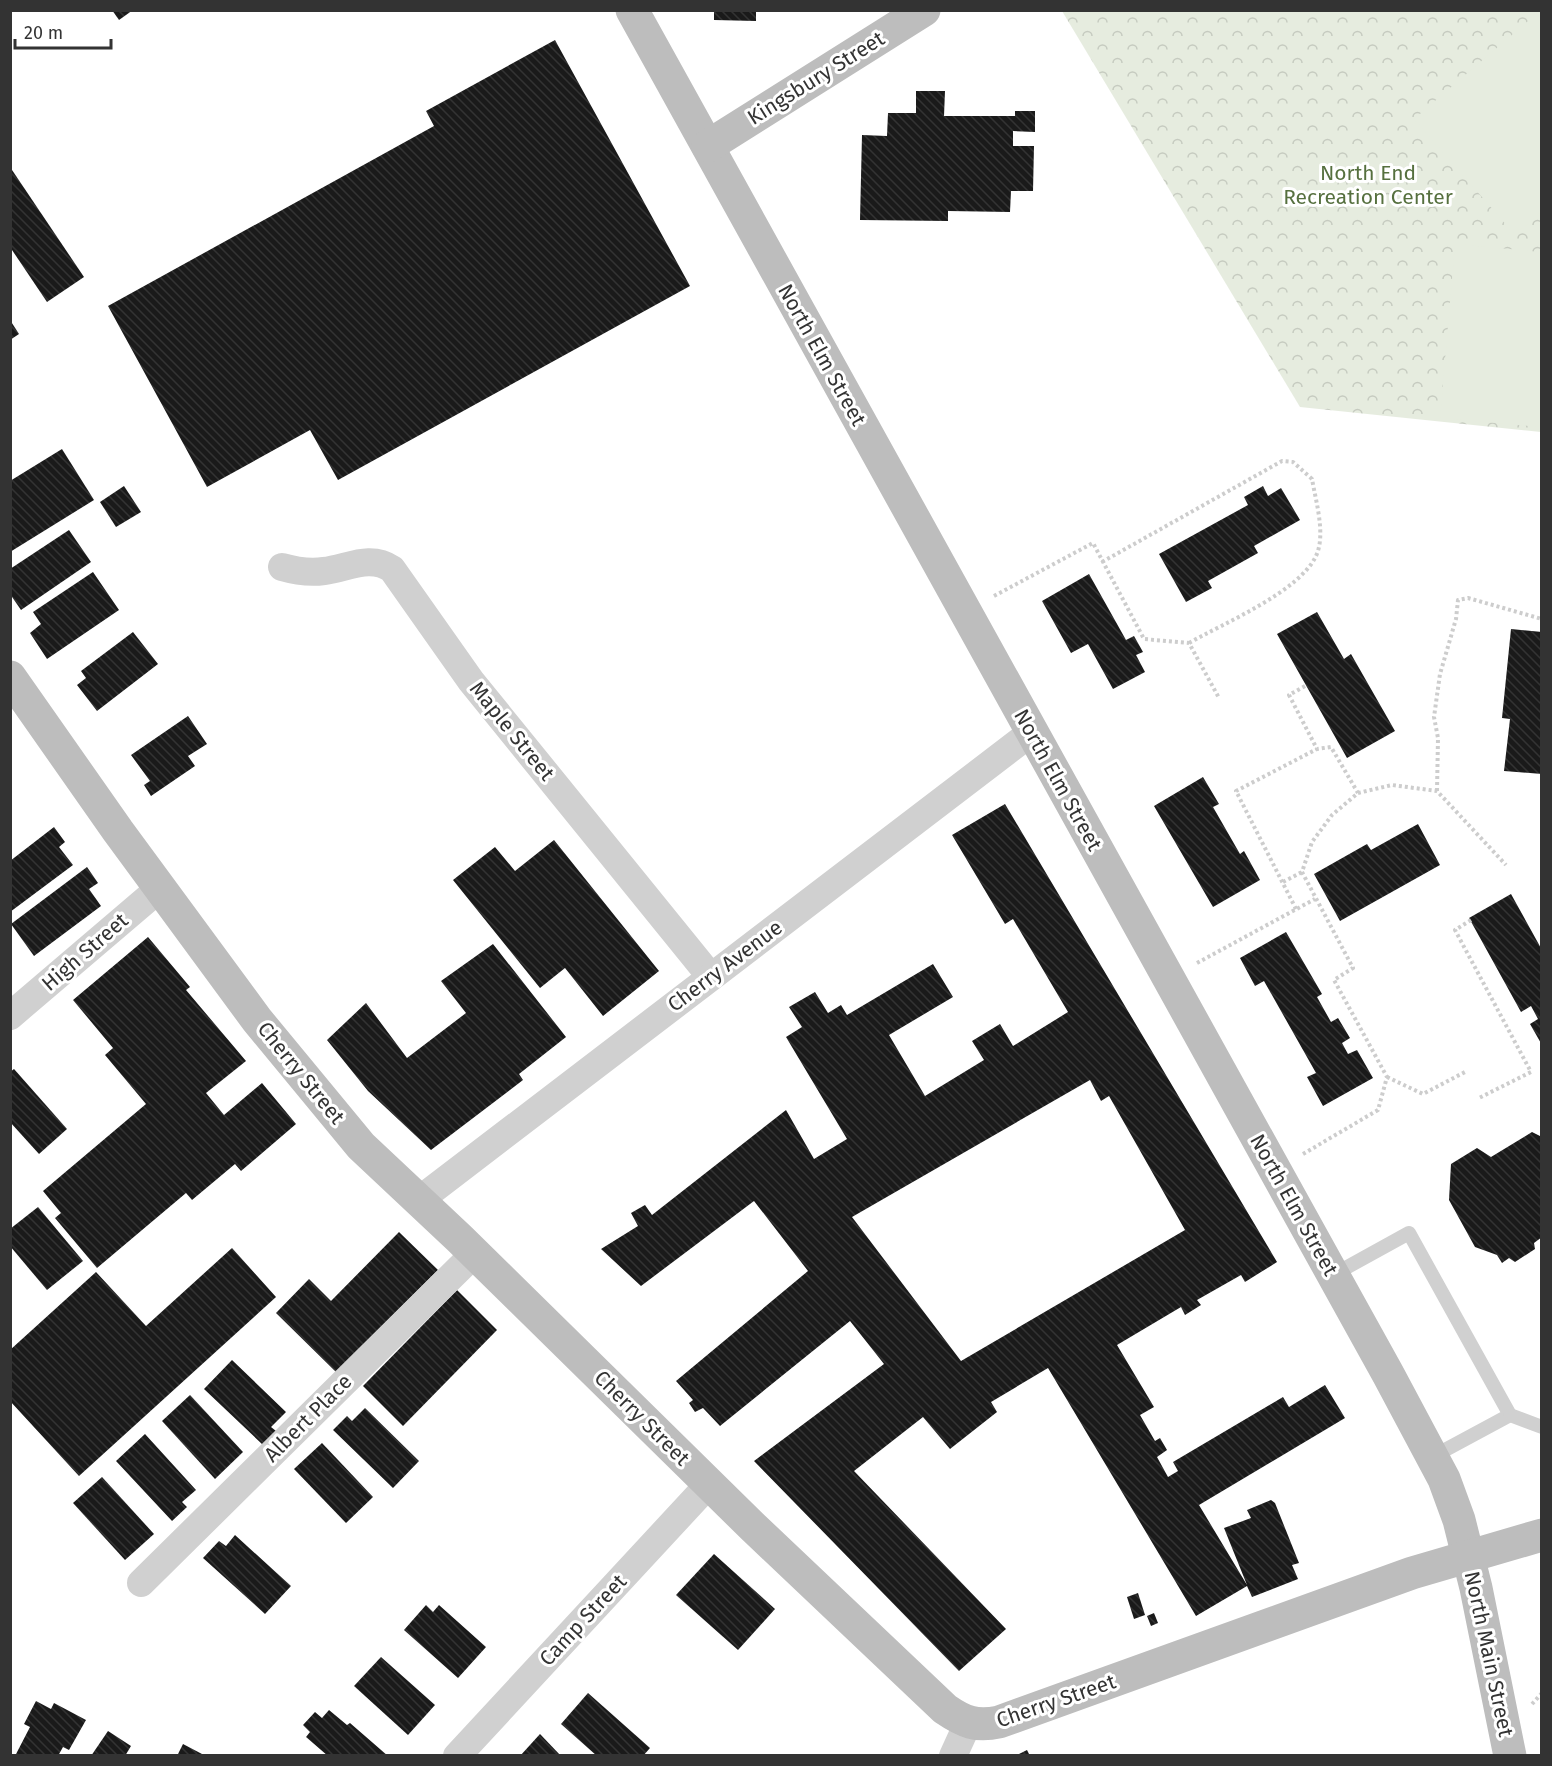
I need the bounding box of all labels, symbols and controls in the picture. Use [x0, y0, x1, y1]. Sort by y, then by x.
scale bar [15, 12, 111, 50]
text: 20 m [24, 22, 63, 44]
street label: Kingsbury Street [743, 25, 890, 131]
park label: North End Recreation Center [1283, 160, 1453, 210]
street label: North Elm Street [772, 280, 872, 431]
street label: Maple Street [464, 676, 560, 786]
street label: North Elm Street [1008, 705, 1108, 856]
street label: High Street [36, 907, 134, 997]
street label: Cherry Avenue [662, 914, 788, 1018]
street label: Cherry Street [252, 1016, 351, 1130]
street label: North Elm Street [1244, 1130, 1344, 1281]
street label: Cherry Street [589, 1365, 695, 1471]
street label: Albert Place [259, 1369, 357, 1467]
street label: Camp Street [534, 1568, 632, 1671]
street label: North Main Street [1459, 1569, 1519, 1740]
street label: Cherry Street [993, 1668, 1119, 1734]

